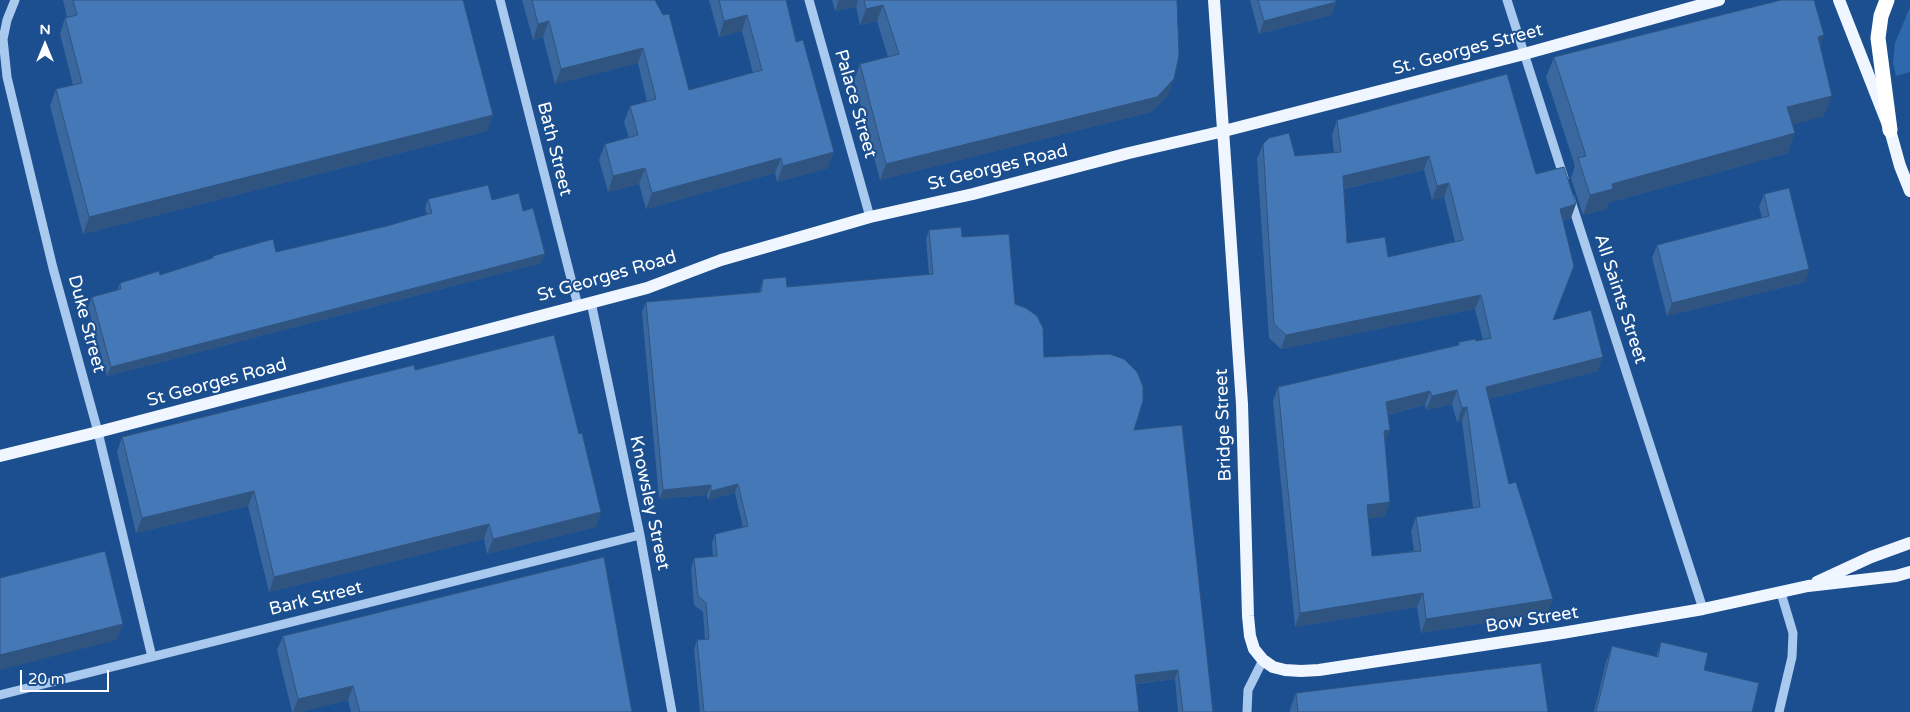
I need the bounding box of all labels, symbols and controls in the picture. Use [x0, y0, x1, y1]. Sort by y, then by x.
north arrow [20, 20, 70, 70]
street label: St. Georges Street [1391, 20, 1545, 80]
text: N [39, 21, 51, 38]
street label: Palace Street [829, 47, 881, 161]
street label: Bath Street [532, 100, 576, 198]
street label: St Georges Road [926, 140, 1070, 196]
street label: All Saints Street [1589, 231, 1651, 367]
street label: St Georges Road [535, 247, 679, 307]
street label: Duke Street [63, 273, 109, 375]
street label: St Georges Road [145, 354, 289, 412]
street label: Bridge Street [1211, 368, 1237, 482]
street label: Knowsley Street [624, 434, 674, 572]
street label: Bark Street [267, 577, 365, 621]
street label: Bow Street [1484, 602, 1580, 638]
scale bar [22, 660, 111, 692]
text: 20 m [28, 670, 65, 688]

